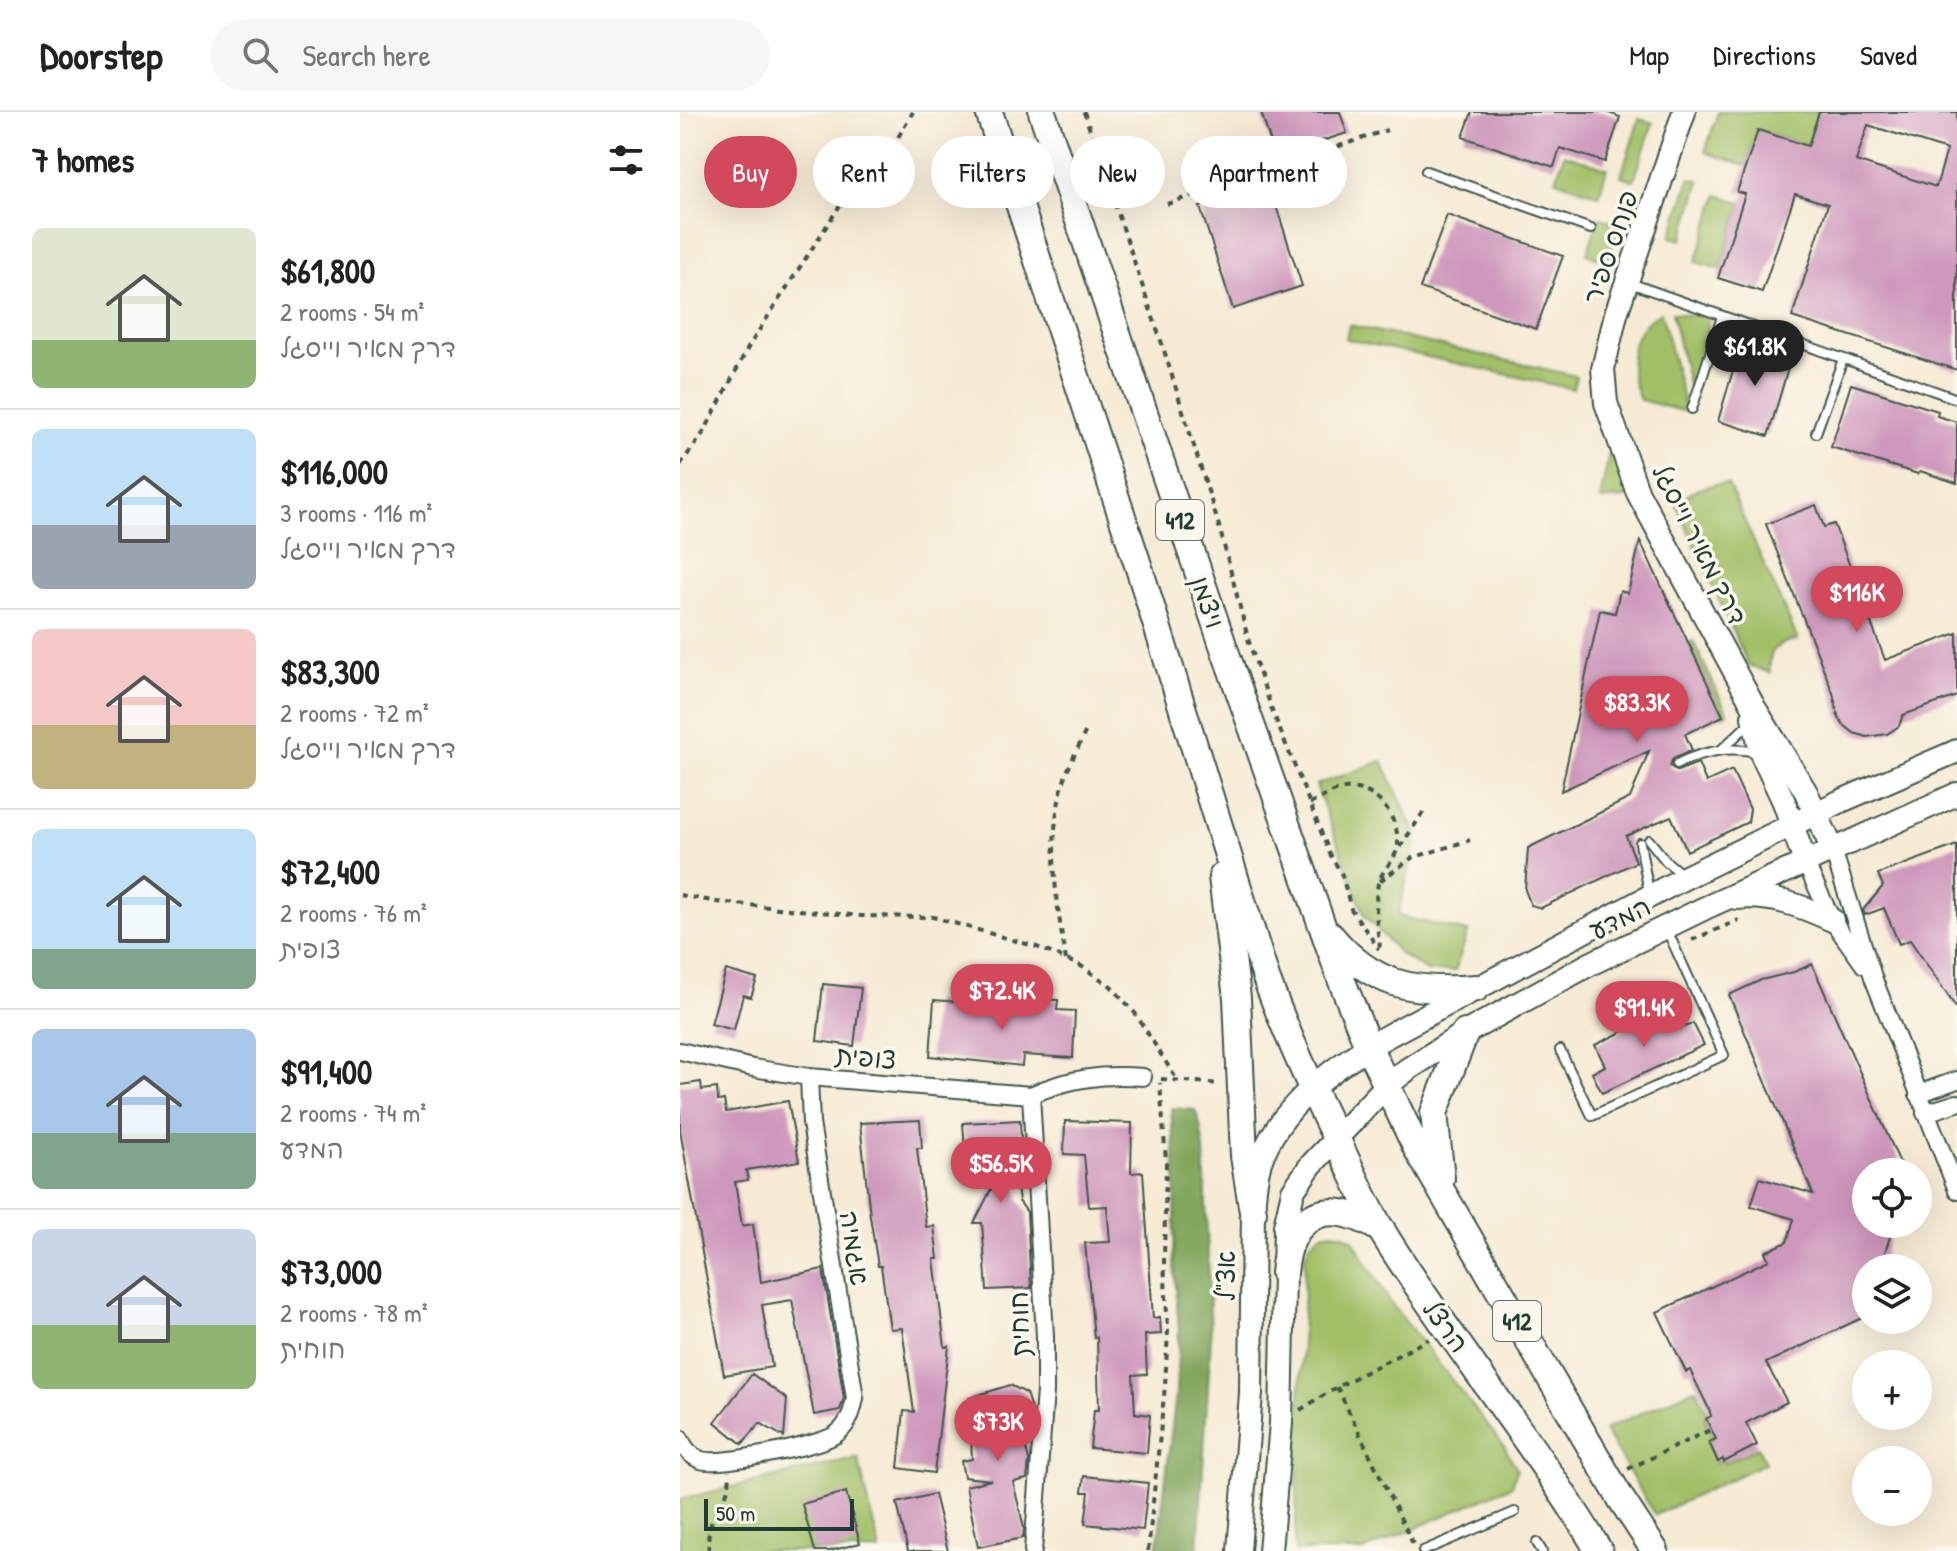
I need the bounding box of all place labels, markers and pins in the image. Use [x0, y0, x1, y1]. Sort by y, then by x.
pin: $61.8K [1690, 320, 1820, 388]
pin: $116K [1801, 566, 1913, 634]
pin: $83.3K [1572, 676, 1702, 744]
pin: $72.4K [937, 964, 1067, 1032]
pin: $91.4K [1579, 981, 1709, 1049]
pin: $56.5K [936, 1137, 1066, 1205]
pin: $73K [951, 1395, 1045, 1463]

